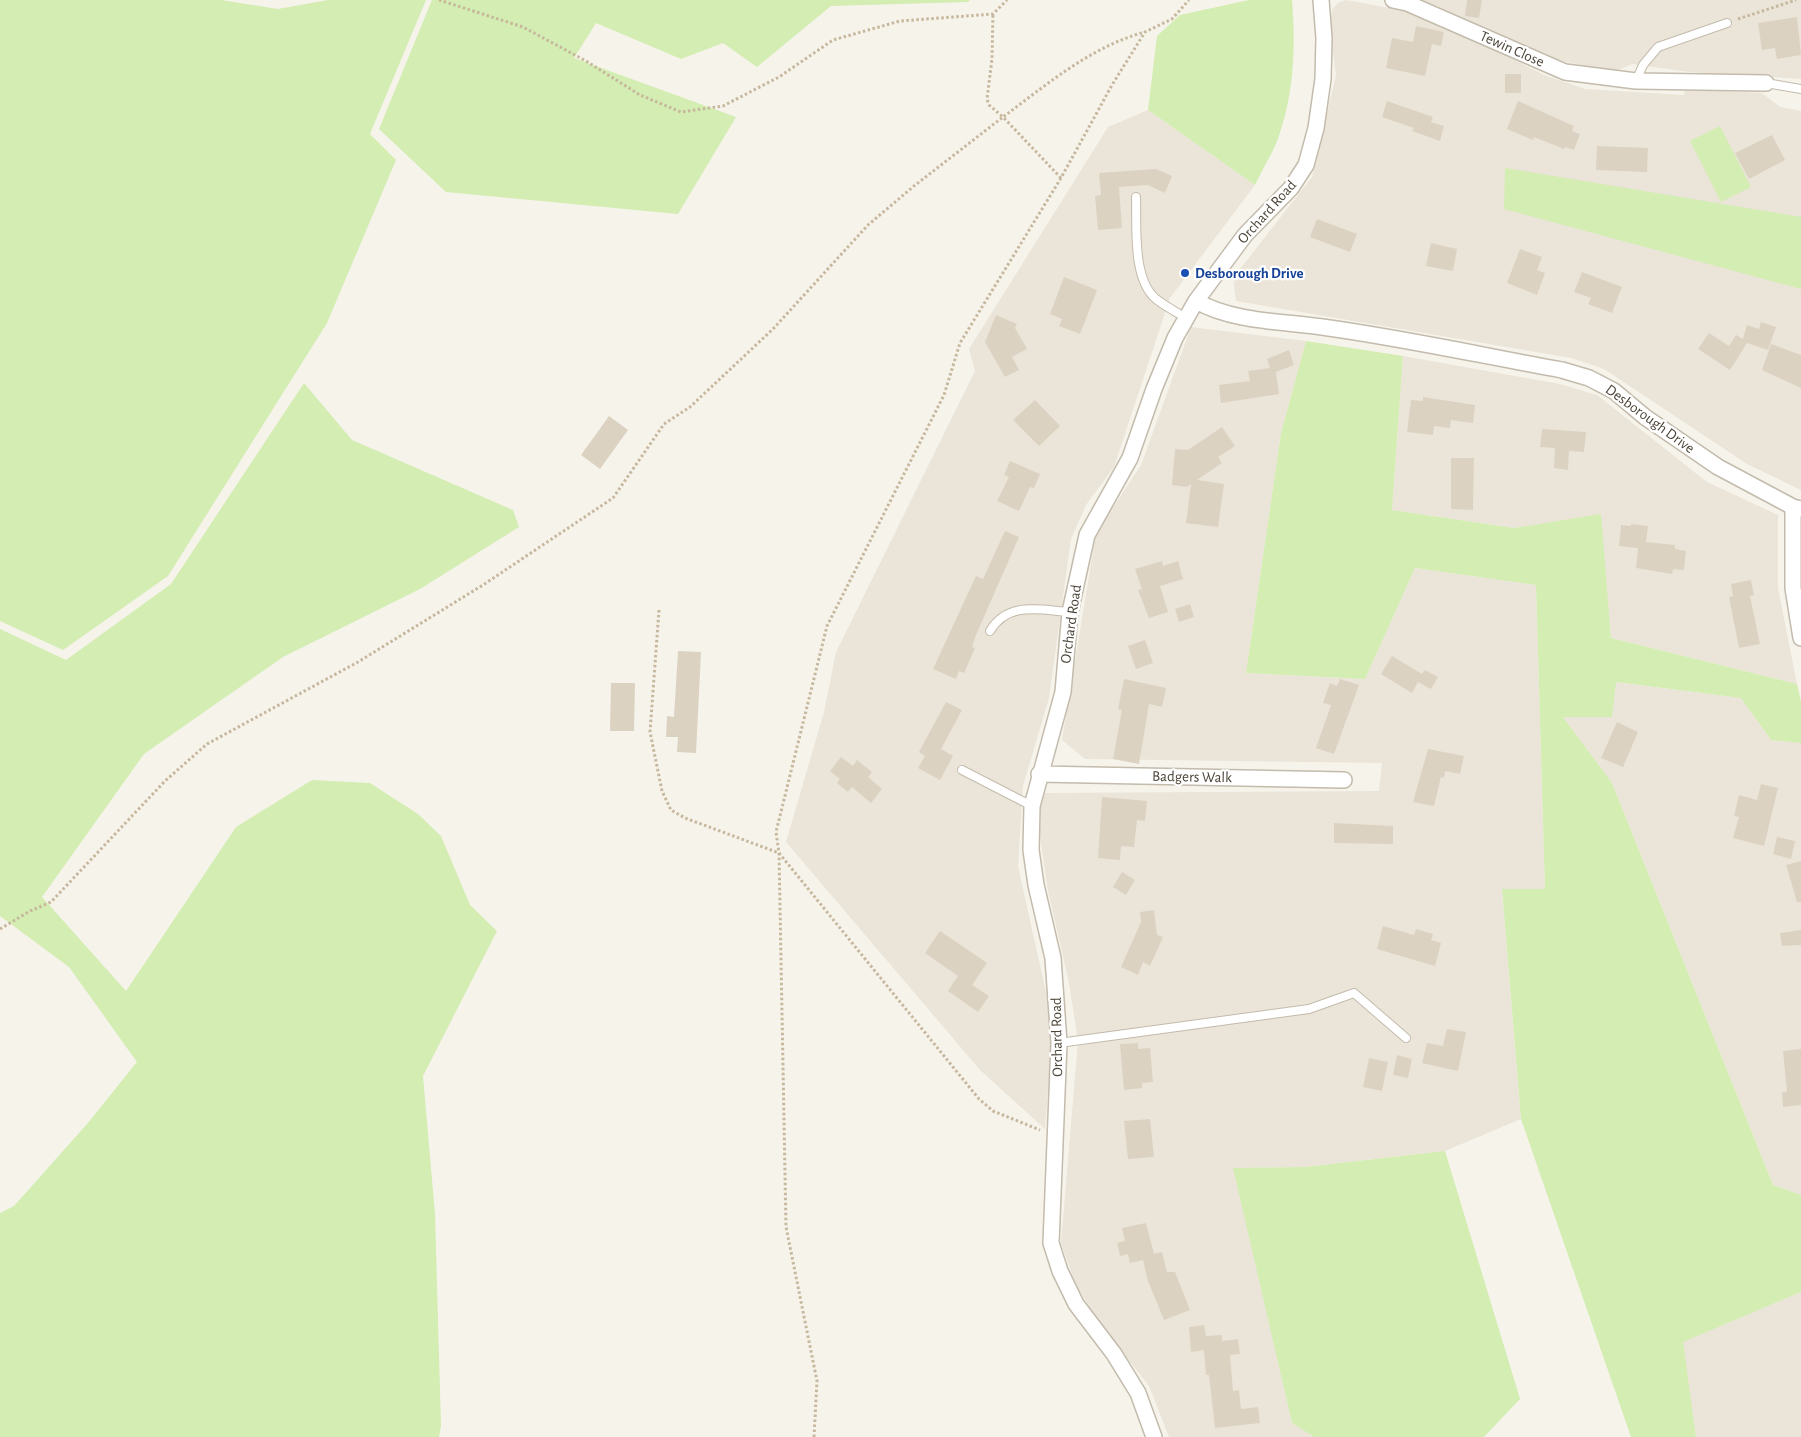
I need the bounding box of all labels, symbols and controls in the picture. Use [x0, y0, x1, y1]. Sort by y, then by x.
street label: Tewin Close [1477, 27, 1547, 71]
street label: Orchard Road [1234, 176, 1300, 248]
place label: Desborough Drive [1195, 264, 1303, 282]
marker: Desborough Drive [1179, 267, 1191, 279]
street label: Desborough Drive [1602, 381, 1698, 457]
street label: Orchard Road [1057, 583, 1085, 665]
street label: Badgers Walk [1152, 767, 1232, 787]
street label: Orchard Road [1047, 997, 1067, 1077]

